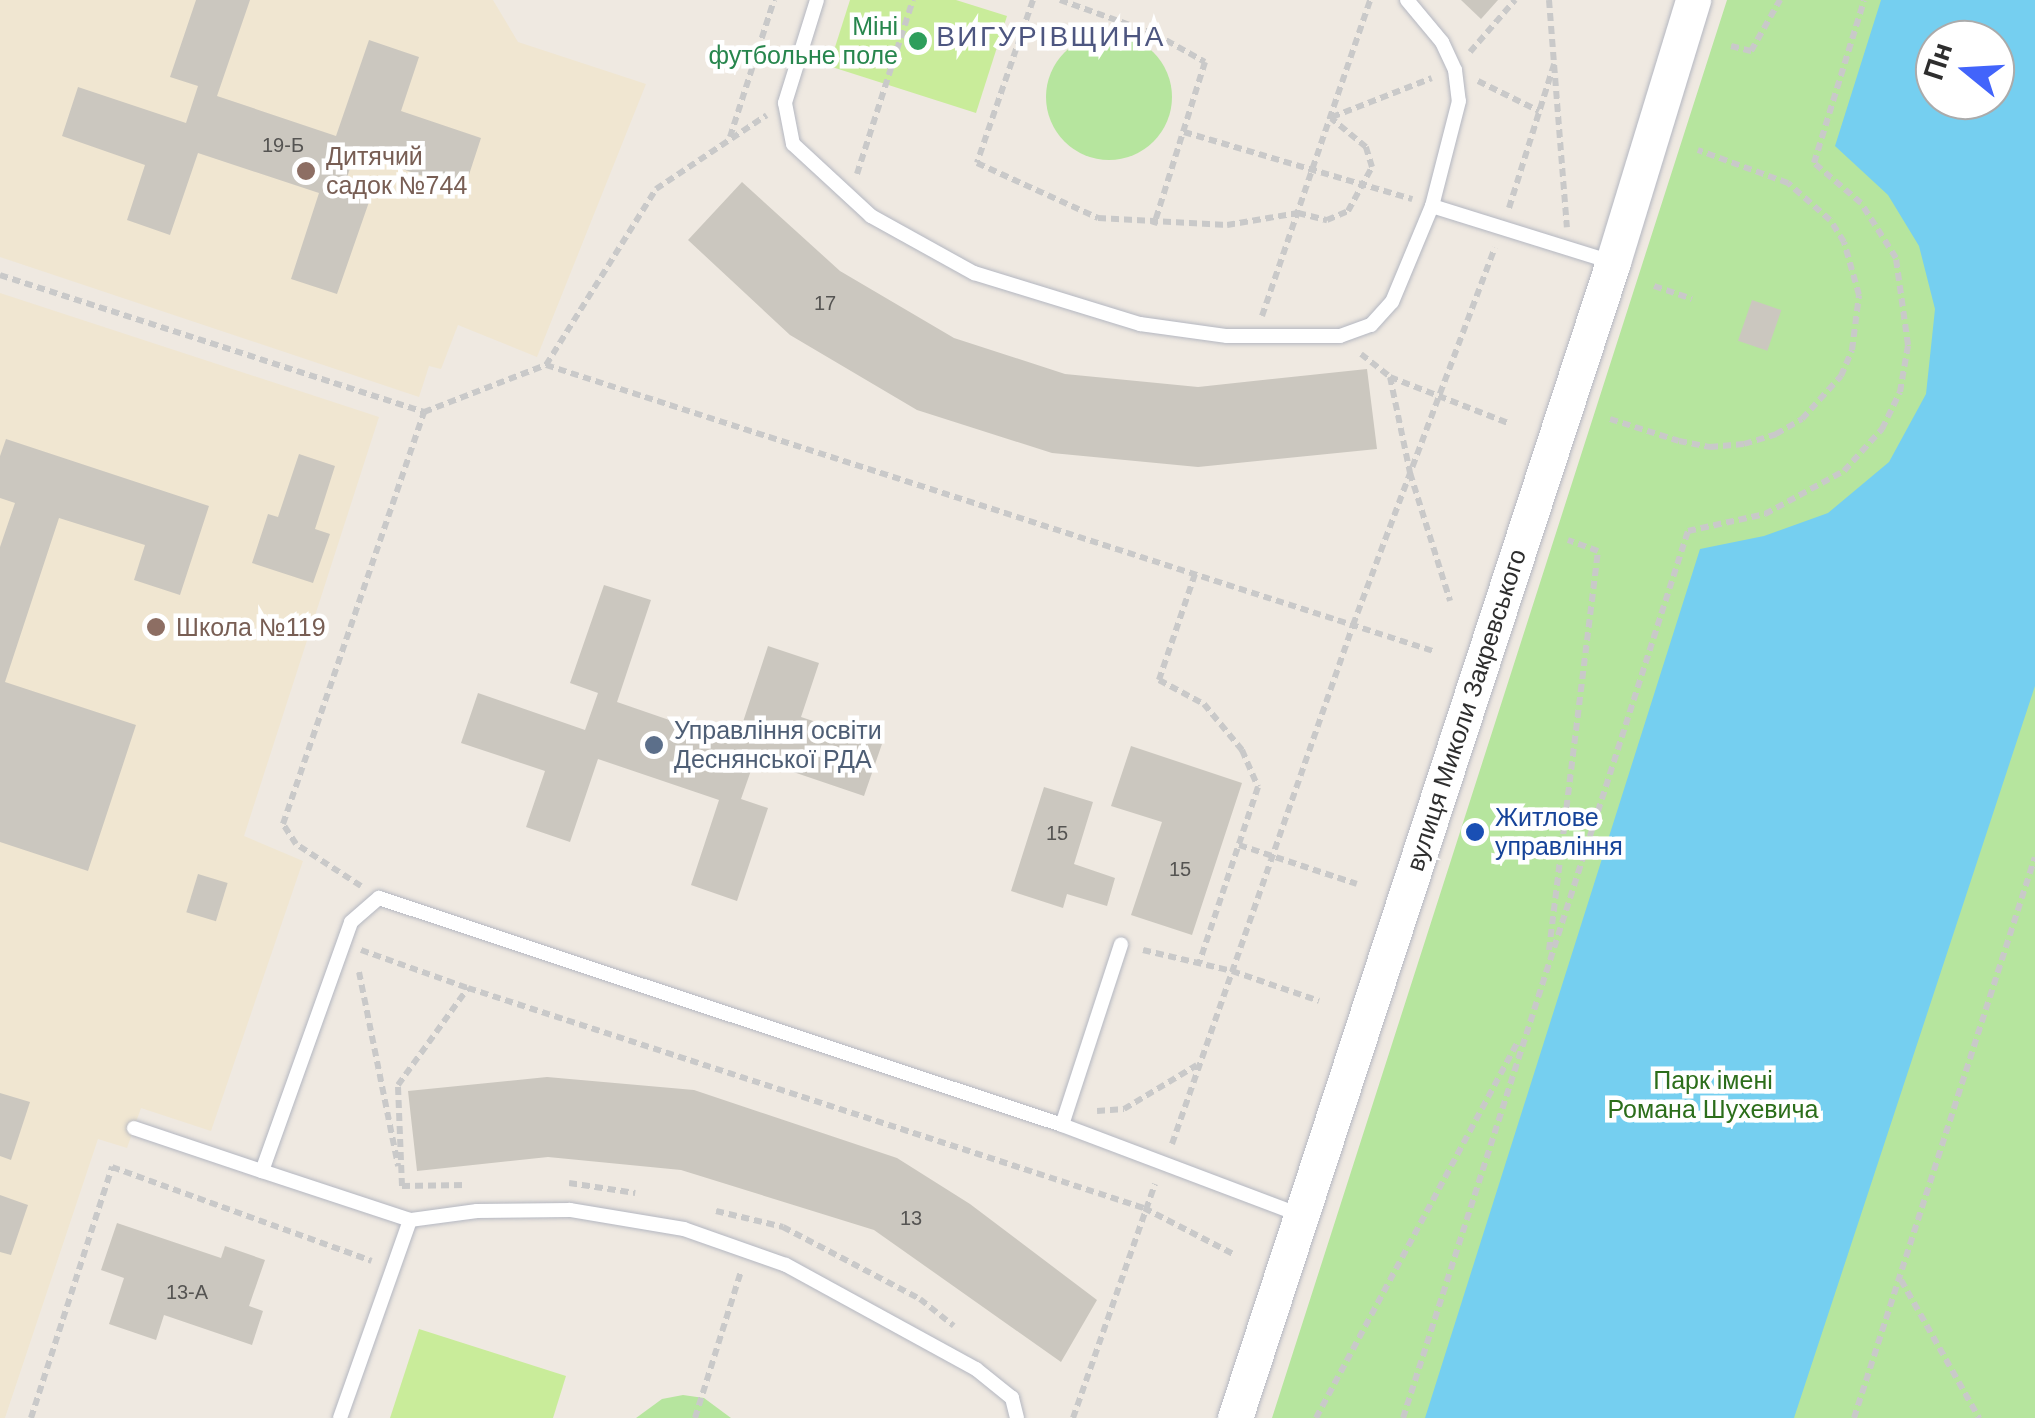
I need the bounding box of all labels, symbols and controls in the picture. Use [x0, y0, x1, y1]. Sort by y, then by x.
place label: Міні футбольне поле [708, 12, 898, 71]
district label: ВИГУРІВЩИНА [936, 20, 1166, 54]
north arrow [1915, 20, 2015, 120]
marker: Міні футбольне поле [907, 30, 929, 52]
text: Пн [1917, 39, 1958, 84]
house number: 19-Б [262, 133, 304, 157]
place label: Дитячий садок №744 [326, 142, 467, 201]
marker: Дитячий садок №744 [295, 160, 317, 182]
house number: 17 [814, 291, 836, 315]
street label: вулиця Миколи Закревського [1400, 545, 1532, 875]
place label: Школа №119 [176, 612, 326, 642]
marker: Школа №119 [145, 616, 167, 638]
place label: Управління освіти Деснянської РДА [674, 716, 882, 775]
marker: Управління освіти Деснянської РДА [643, 734, 665, 756]
place label: Житлове управління [1495, 803, 1623, 862]
house number: 15 [1046, 821, 1068, 845]
marker: Житлове управління [1464, 821, 1486, 843]
house number: 15 [1169, 857, 1191, 881]
park label: Парк імені Романа Шухевича [1608, 1066, 1818, 1125]
house number: 13 [900, 1206, 922, 1230]
house number: 13-А [166, 1280, 208, 1304]

